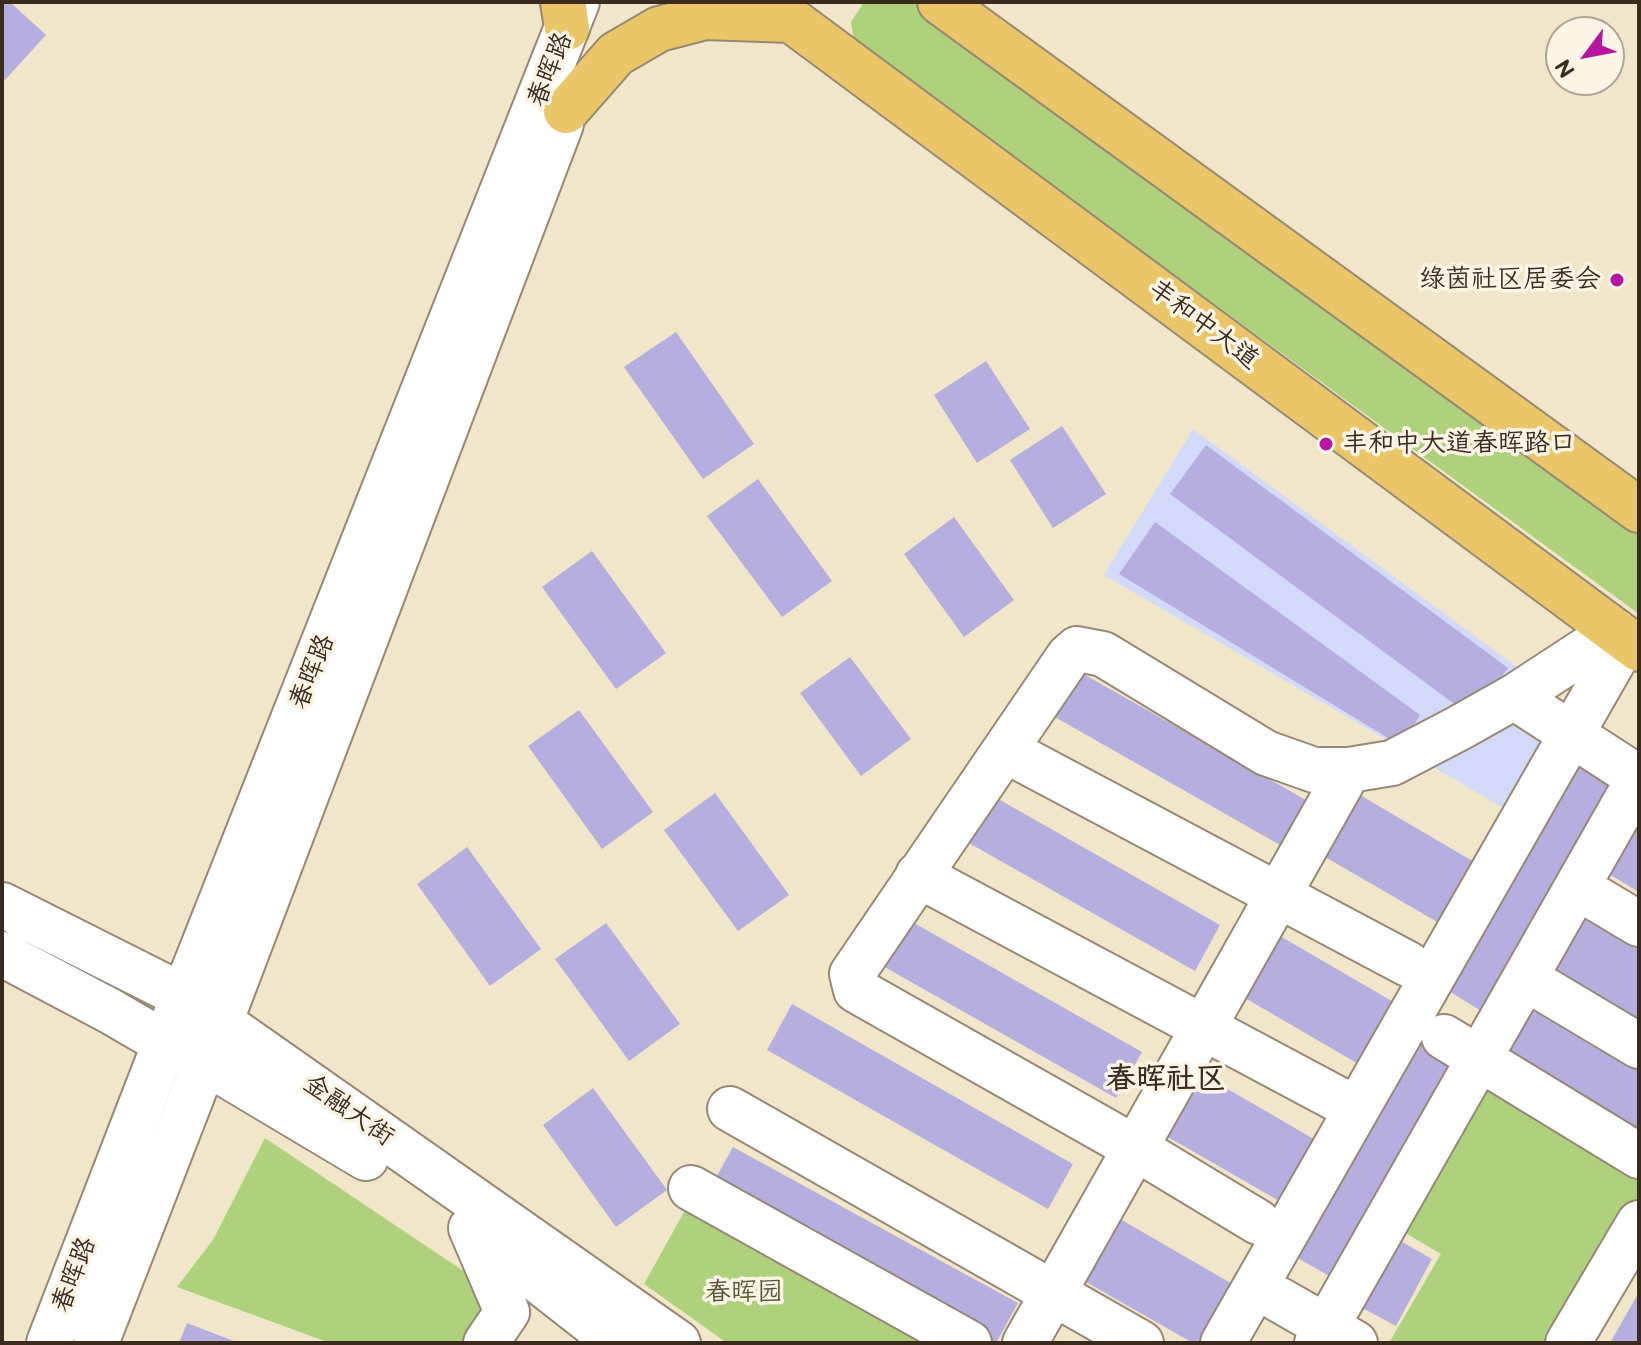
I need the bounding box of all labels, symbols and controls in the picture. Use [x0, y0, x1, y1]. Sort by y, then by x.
north arrow [1545, 16, 1625, 96]
street label: 春晖路 [522, 28, 580, 112]
text: N [1550, 54, 1582, 82]
place label: 绿茵社区居委会 [1419, 264, 1601, 296]
marker: 绿茵社区居委会 [1608, 271, 1626, 289]
street label: 丰和中大道 [1142, 273, 1264, 377]
place label: 丰和中大道春晖路口 [1342, 428, 1576, 460]
marker: 丰和中大道春晖路口 [1317, 435, 1335, 453]
street label: 春晖路 [284, 630, 342, 714]
district label: 春晖社区 [1106, 1062, 1226, 1098]
street label: 金融大街 [296, 1068, 400, 1154]
street label: 春晖路 [46, 1233, 104, 1317]
park label: 春晖园 [705, 1277, 783, 1309]

